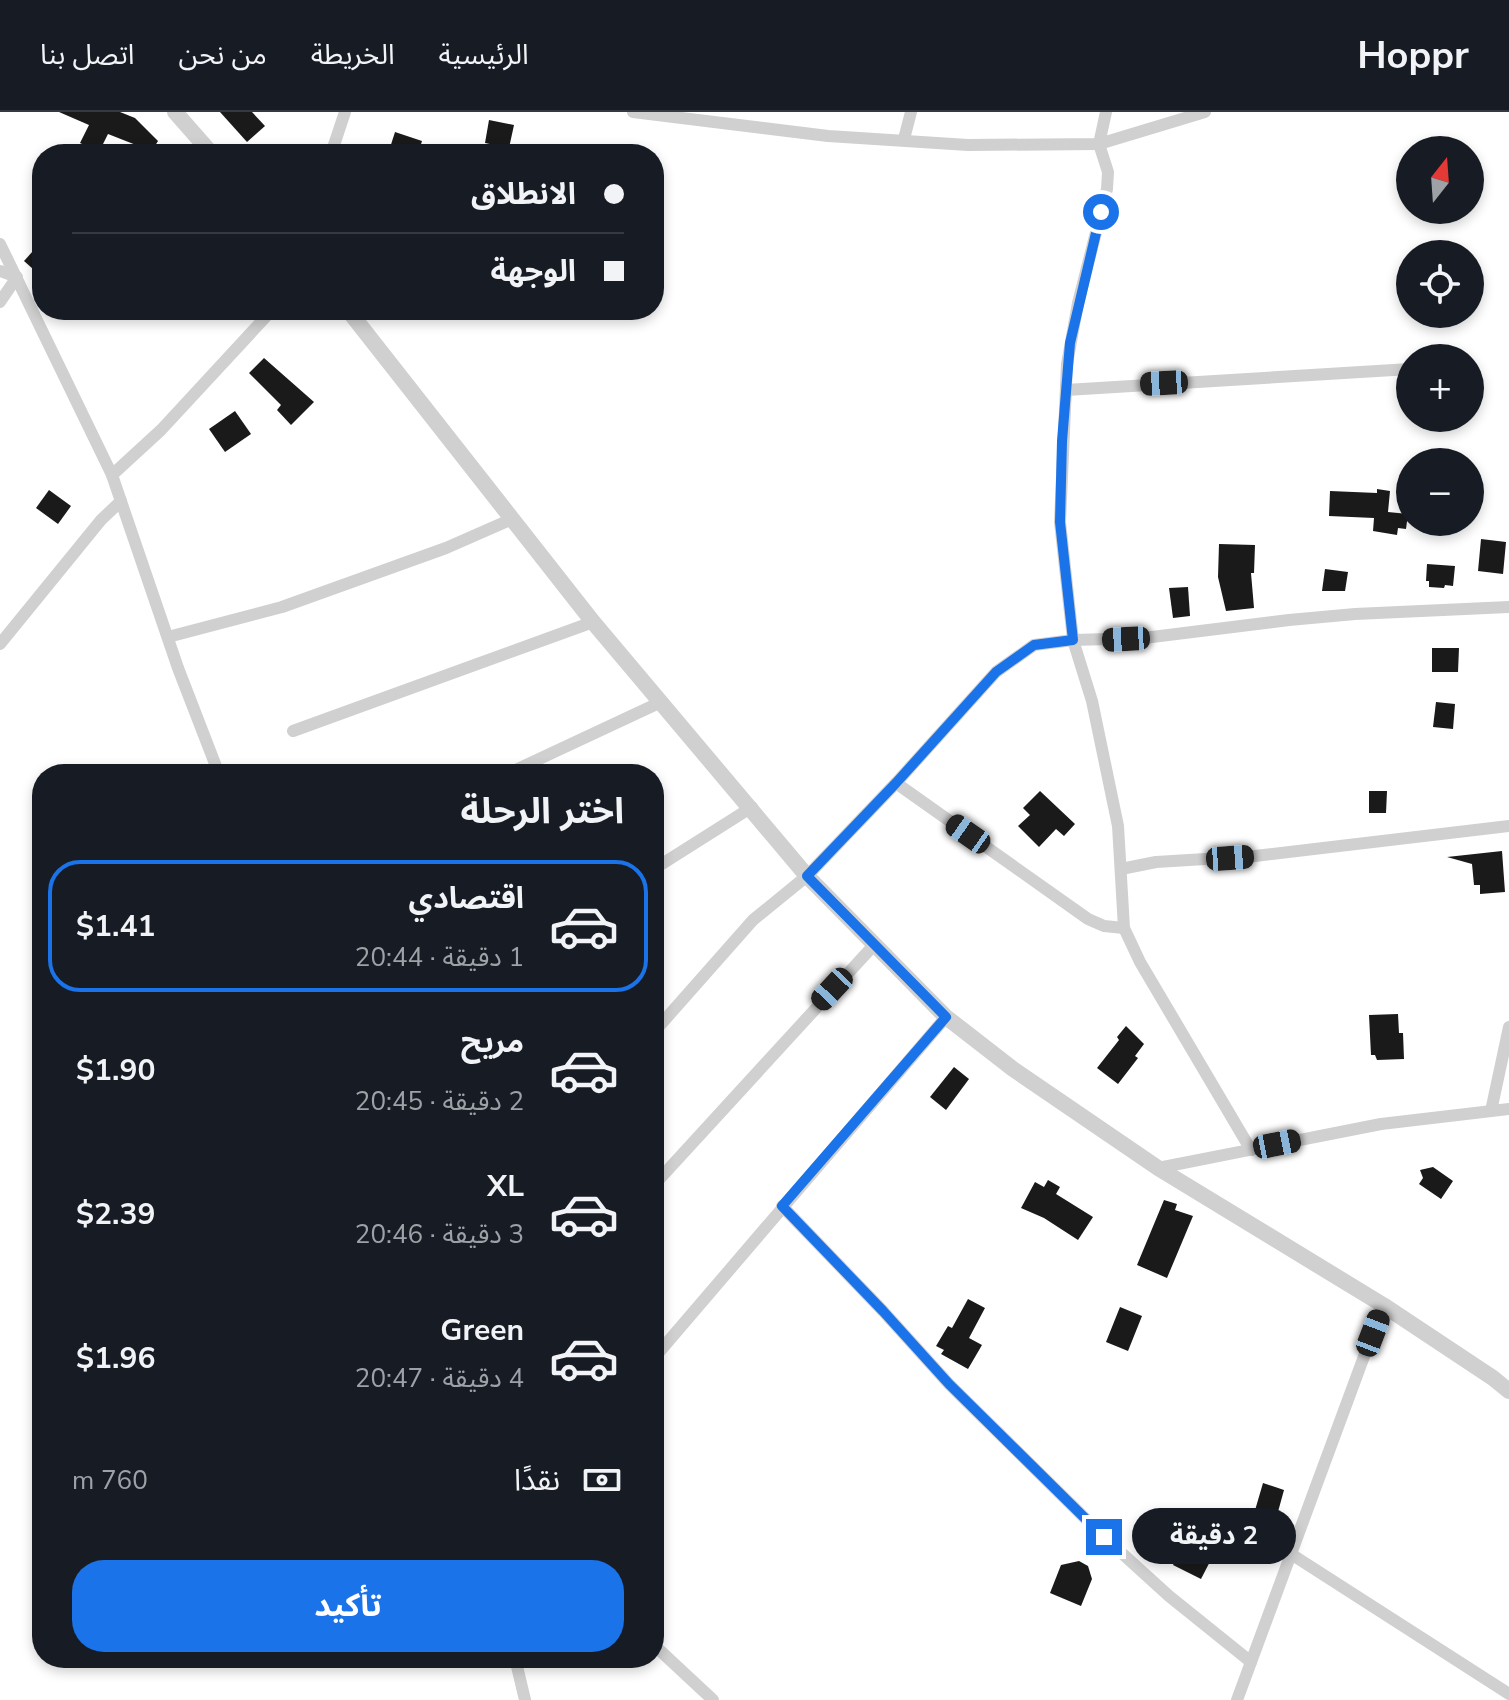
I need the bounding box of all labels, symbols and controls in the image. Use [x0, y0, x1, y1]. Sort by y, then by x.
text: Hoppr [1357, 30, 1469, 81]
text: اتصل بنا [40, 36, 135, 74]
text: من نحن [179, 36, 267, 74]
text: الخريطة [311, 36, 395, 74]
text: الرئيسية [439, 36, 529, 74]
north arrow [1396, 136, 1484, 224]
map controls [1396, 136, 1484, 536]
text: الانطلاق [471, 174, 576, 215]
route start [1083, 194, 1119, 230]
button: locate [1396, 240, 1484, 328]
text: الوجهة [491, 251, 576, 292]
button: + [1396, 344, 1484, 432]
car [1139, 370, 1189, 396]
button: − [1396, 448, 1484, 536]
car [1101, 626, 1151, 652]
text: اختر الرحلة [461, 787, 624, 836]
car [941, 810, 995, 858]
car [1205, 844, 1255, 872]
text: اقتصادي [409, 878, 524, 919]
icon: car [548, 890, 620, 962]
text: $1.41 [76, 906, 155, 947]
text: 1 دقيقة · 20:44 [355, 940, 524, 975]
car [807, 963, 857, 1015]
text: مريح [461, 1022, 524, 1063]
icon: car [548, 1034, 620, 1106]
text: $1.90 [76, 1050, 155, 1091]
text: 2 دقيقة · 20:45 [355, 1084, 524, 1119]
car [1251, 1128, 1303, 1160]
text: XL [487, 1166, 524, 1207]
icon: car [548, 1178, 620, 1250]
text: $2.39 [76, 1194, 155, 1235]
text: 3 دقيقة · 20:46 [355, 1217, 524, 1252]
car [1353, 1306, 1393, 1360]
text: Green [440, 1310, 524, 1351]
icon: car [548, 1322, 620, 1394]
text: $1.96 [76, 1338, 155, 1379]
text: 4 دقيقة · 20:47 [355, 1361, 524, 1396]
icon: cash [580, 1458, 624, 1502]
text: نقدًا [514, 1460, 560, 1501]
text: 760 m [72, 1463, 148, 1498]
callout: 2 دقيقة [1132, 1509, 1296, 1565]
text: 2 دقيقة [1170, 1518, 1258, 1553]
route end [1086, 1519, 1122, 1555]
button: تأكيد [72, 1560, 624, 1652]

